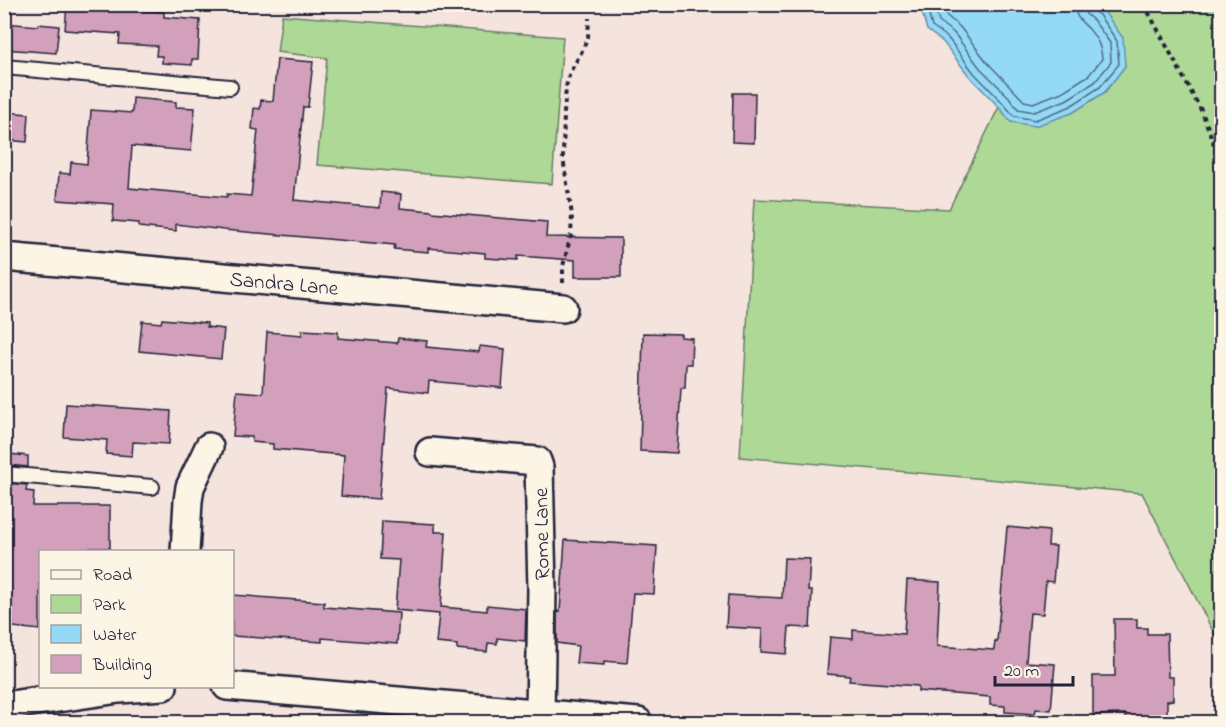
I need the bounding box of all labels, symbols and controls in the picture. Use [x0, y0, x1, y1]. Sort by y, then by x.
street label: Sandra Lane [228, 265, 340, 305]
street label: Rome Lane [527, 487, 559, 580]
legend [39, 550, 234, 688]
text: Road [93, 563, 132, 589]
text: Park [93, 593, 126, 619]
text: Water [93, 623, 137, 649]
scale bar [995, 649, 1073, 687]
text: Building [92, 653, 152, 680]
text: 20 m [1004, 659, 1039, 685]

